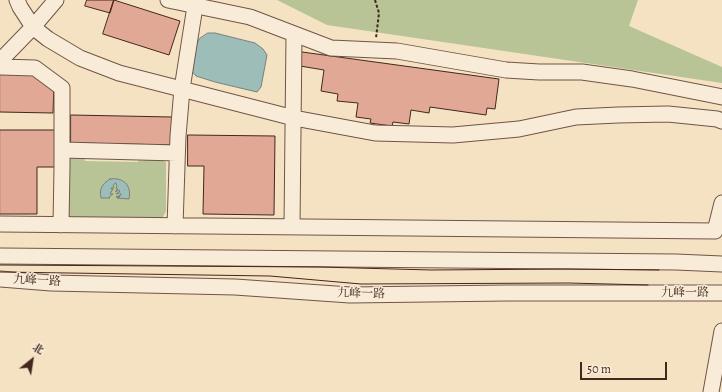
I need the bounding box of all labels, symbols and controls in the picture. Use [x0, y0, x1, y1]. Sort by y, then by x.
street label: 九峰一路 [13, 273, 61, 289]
street label: 九峰一路 [337, 286, 385, 302]
street label: 九峰一路 [661, 286, 709, 300]
north arrow [12, 340, 52, 380]
text: 北 [30, 340, 47, 358]
scale bar [582, 354, 669, 380]
text: 50 m [587, 361, 611, 377]

